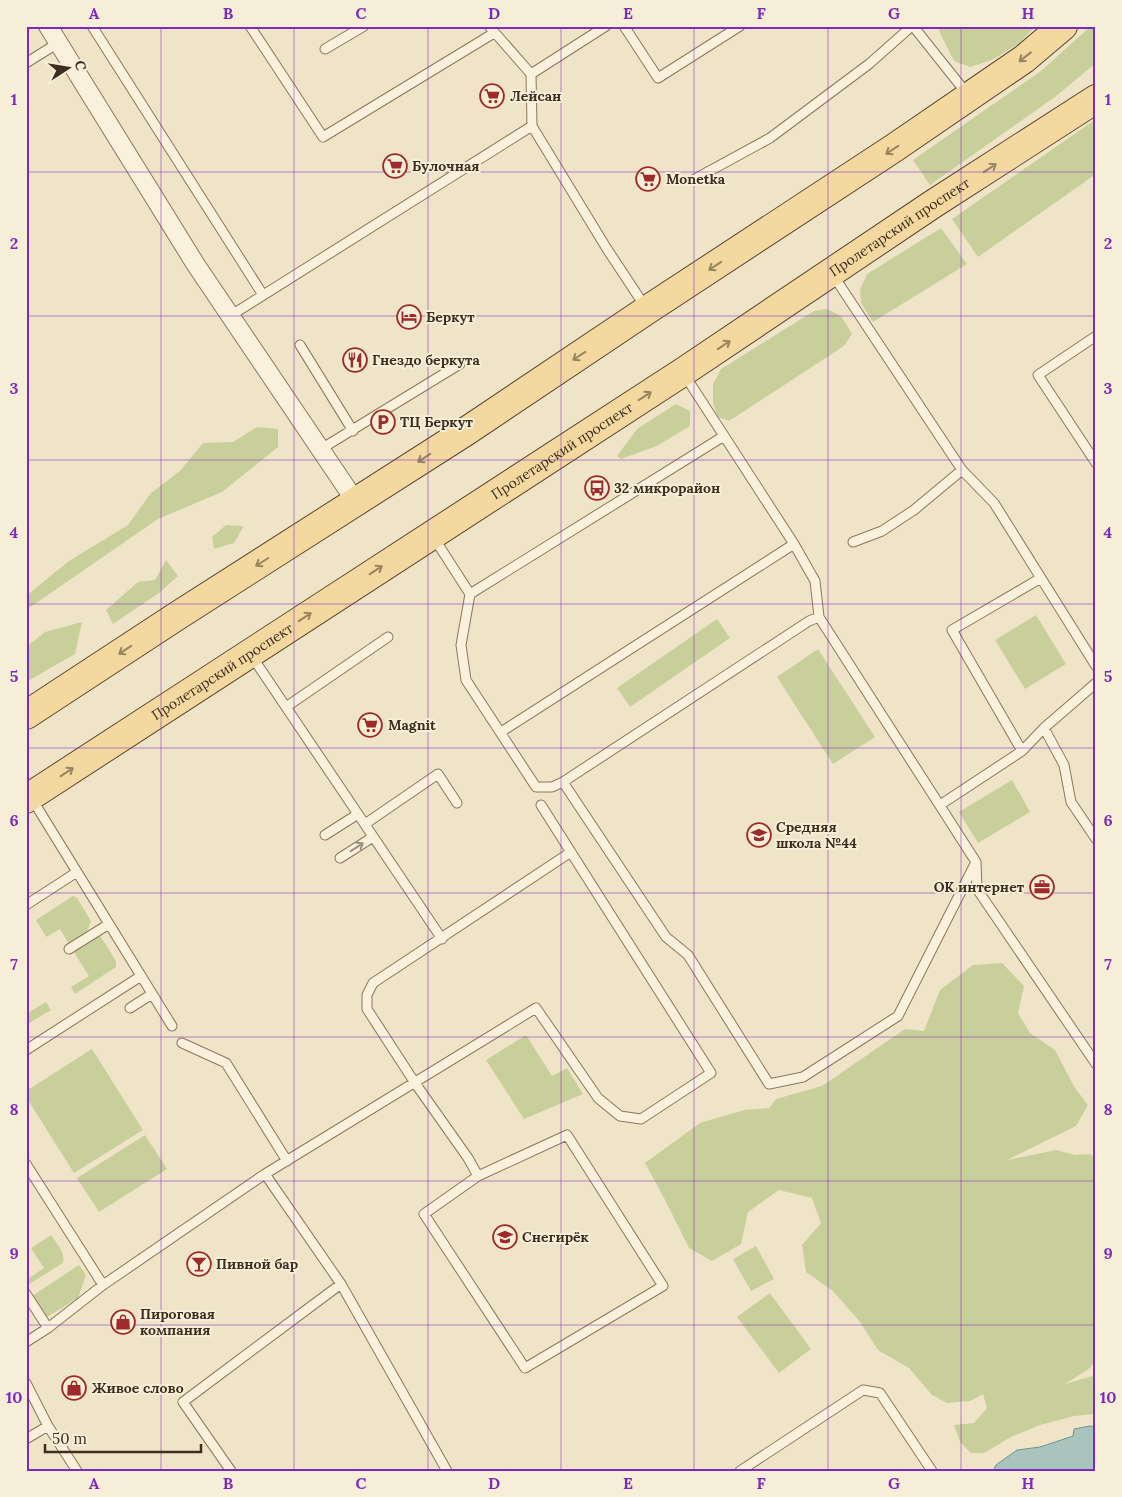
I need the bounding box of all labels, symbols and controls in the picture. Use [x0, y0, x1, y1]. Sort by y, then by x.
text: A [89, 3, 100, 23]
text: B [223, 3, 234, 23]
text: C [355, 3, 367, 23]
text: D [488, 3, 500, 23]
text: E [623, 3, 633, 23]
text: F [756, 3, 766, 23]
text: G [888, 3, 900, 23]
text: H [1022, 3, 1035, 23]
north arrow [42, 42, 92, 92]
one-way arrow [1019, 52, 1032, 63]
text: С [71, 59, 91, 72]
supermarket icon: Лейсан [479, 83, 505, 109]
place label: Лейсан [510, 87, 561, 105]
text: 1 [11, 89, 17, 109]
text: 1 [1105, 89, 1111, 109]
one-way arrow [885, 145, 899, 155]
supermarket icon: Булочная [382, 153, 408, 179]
place label: Булочная [412, 157, 480, 175]
one-way arrow [983, 162, 997, 173]
supermarket icon: Monetka [635, 166, 661, 192]
place label: Monetka [666, 170, 726, 188]
street label: Пролетарский проспект [826, 174, 973, 280]
text: 2 [10, 233, 18, 253]
text: 2 [1104, 233, 1112, 253]
one-way arrow [708, 262, 722, 272]
hotel icon: Беркут [396, 304, 422, 330]
place label: Беркут [426, 308, 475, 326]
one-way arrow [716, 340, 730, 350]
restaurant icon: Гнездо беркута [342, 347, 368, 373]
place label: Гнездо беркута [372, 351, 480, 369]
one-way arrow [572, 351, 586, 361]
text: 3 [10, 378, 19, 398]
text: 3 [1104, 378, 1113, 398]
one-way arrow [638, 391, 652, 402]
street label: Пролетарский проспект [488, 398, 636, 503]
parking icon: ТЦ Беркут [370, 409, 396, 435]
place label: ТЦ Беркут [400, 413, 473, 431]
one-way arrow [418, 453, 432, 463]
bus stop icon: 32 микрорайон [584, 475, 610, 501]
place label: 32 микрорайон [614, 479, 720, 497]
text: 4 [10, 522, 19, 542]
text: 4 [1104, 522, 1113, 542]
one-way arrow [255, 558, 269, 568]
one-way arrow [369, 565, 383, 575]
one-way arrow [298, 612, 312, 622]
street label: Пролетарский проспект [148, 619, 296, 724]
one-way arrow [118, 645, 132, 655]
text: 5 [10, 666, 19, 686]
text: 5 [1104, 666, 1113, 686]
supermarket icon: Magnit [357, 712, 383, 738]
place label: Magnit [388, 716, 436, 734]
one-way arrow [60, 767, 74, 778]
text: 6 [9, 810, 19, 830]
text: 6 [1103, 810, 1113, 830]
place label: Средняя школа №44 [776, 818, 857, 852]
school or university icon: Средняя школа №44 [746, 822, 772, 848]
one-way arrow [349, 842, 363, 852]
office icon: OK интернет [1029, 874, 1055, 900]
place label: OK интернет [934, 878, 1025, 896]
text: 7 [10, 954, 18, 974]
text: 7 [1104, 954, 1112, 974]
text: 8 [9, 1099, 19, 1119]
text: 8 [1103, 1099, 1113, 1119]
school or university icon: Снегирёк [492, 1224, 518, 1250]
place label: Снегирёк [522, 1228, 590, 1246]
text: 9 [9, 1243, 19, 1263]
text: 9 [1103, 1243, 1113, 1263]
bar icon: Пивной бар [186, 1251, 212, 1277]
place label: Пивной бар [216, 1255, 298, 1273]
place label: Пироговая компания [140, 1305, 215, 1339]
shop icon: Пироговая компания [110, 1309, 136, 1335]
shop icon: Живое слово [61, 1375, 87, 1401]
place label: Живое слово [92, 1379, 184, 1397]
text: 10 [6, 1387, 22, 1407]
text: 10 [1100, 1387, 1116, 1407]
scale bar [45, 1422, 201, 1454]
text: 50 m [52, 1429, 87, 1448]
text: A [89, 1473, 100, 1493]
text: B [223, 1473, 234, 1493]
text: C [355, 1473, 367, 1493]
text: D [488, 1473, 500, 1493]
text: E [623, 1473, 633, 1493]
text: F [756, 1473, 766, 1493]
text: G [888, 1473, 900, 1493]
text: H [1022, 1473, 1035, 1493]

